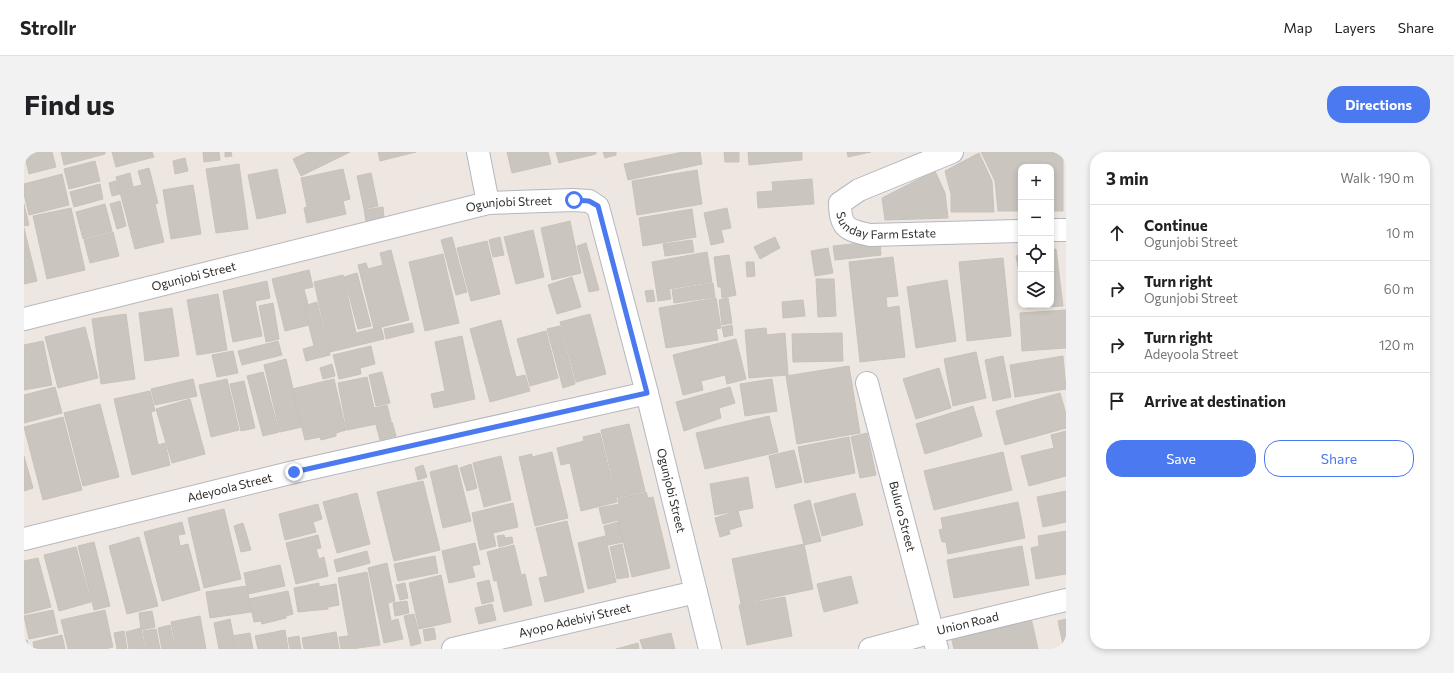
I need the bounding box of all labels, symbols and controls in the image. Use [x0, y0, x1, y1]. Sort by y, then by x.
text: Strollr [20, 16, 76, 39]
text: Map [1284, 19, 1312, 36]
text: Layers [1334, 19, 1376, 36]
text: Share [1398, 19, 1434, 36]
button: Directions [1327, 86, 1430, 123]
text: Find us [24, 87, 115, 121]
map controls [1018, 164, 1054, 308]
button: + [1018, 164, 1054, 200]
text: 3 min [1106, 168, 1149, 189]
text: Walk · 190 m [1340, 170, 1414, 186]
route start [565, 191, 583, 209]
street label: Ogunjobi Street [464, 193, 552, 214]
button: − [1018, 200, 1054, 236]
street label: Sunday Farm Estate [834, 210, 936, 241]
text: Continue [1144, 216, 1208, 234]
icon: ahead [1106, 222, 1128, 244]
text: 10 m [1386, 225, 1414, 241]
text: Ogunjobi Street [1144, 234, 1238, 250]
button: locate [1018, 236, 1054, 272]
street label: Ogunjobi Street [150, 258, 237, 293]
button: layers [1018, 272, 1054, 308]
text: Turn right [1144, 272, 1213, 290]
icon: right [1106, 278, 1128, 300]
text: 60 m [1384, 281, 1414, 297]
text: Ogunjobi Street [1144, 290, 1238, 306]
text: Turn right [1144, 328, 1213, 346]
icon: right [1106, 334, 1128, 356]
text: 120 m [1379, 337, 1414, 353]
text: Adeyoola Street [1144, 346, 1238, 362]
icon: arrive [1106, 390, 1128, 412]
text: Arrive at destination [1144, 392, 1286, 410]
button: Save [1106, 440, 1256, 477]
button: Share [1264, 440, 1414, 477]
street label: Ogunjobi Street [655, 447, 689, 534]
route end [285, 463, 303, 481]
street label: Adeyoola Street [186, 470, 274, 504]
street label: Buluro Street [887, 479, 919, 553]
street label: Ayopo Adebiyi Street [517, 600, 632, 639]
street label: Union Road [935, 608, 1000, 637]

